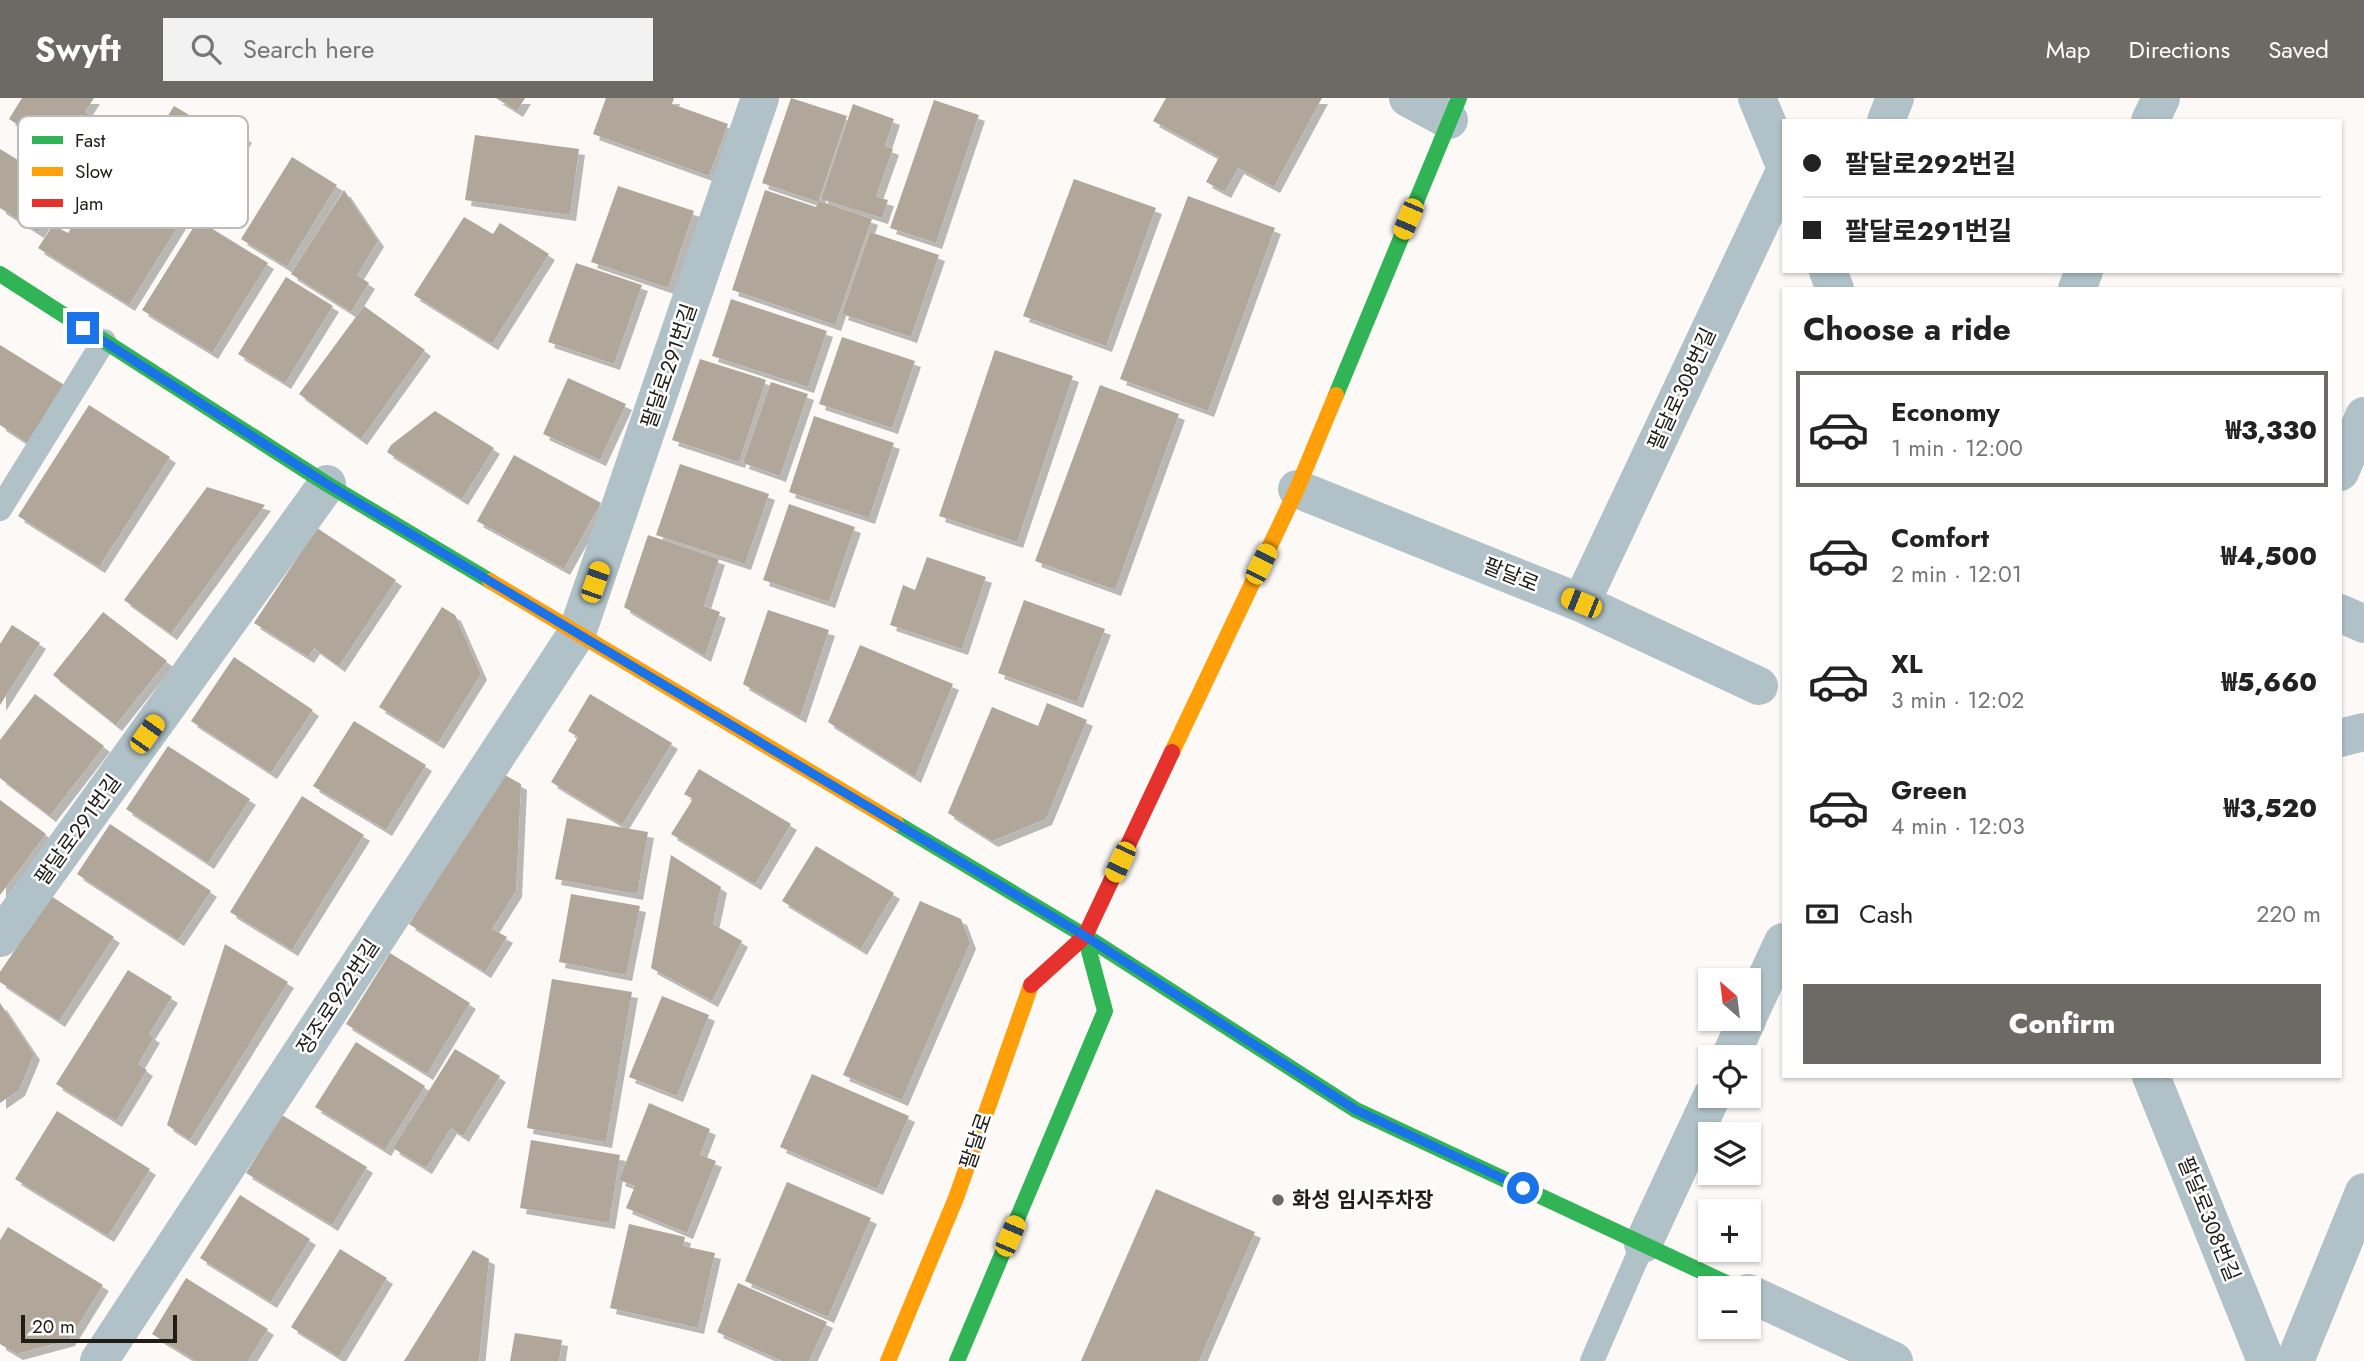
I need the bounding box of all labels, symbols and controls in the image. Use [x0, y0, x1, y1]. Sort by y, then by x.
search box [163, 18, 653, 81]
text: Swyft [35, 26, 121, 73]
icon: search [187, 30, 225, 68]
text: Search here [243, 30, 374, 68]
text: Map [2046, 32, 2091, 67]
text: Directions [2129, 32, 2230, 67]
text: Saved [2268, 32, 2329, 67]
legend [18, 116, 248, 228]
text: Fast [75, 127, 106, 154]
text: 팔달로292번길 [1845, 145, 2016, 183]
text: Slow [75, 158, 113, 185]
text: Jam [72, 190, 104, 217]
car [1391, 196, 1426, 242]
text: 팔달로291번길 [1845, 212, 2012, 250]
street label: 팔달로291번길 [634, 300, 704, 432]
text: Choose a ride [1803, 306, 2011, 352]
route end [67, 312, 99, 344]
street label: 팔달로308번길 [1640, 323, 1724, 455]
text: Economy [1891, 393, 2000, 431]
icon: car [1807, 398, 1870, 461]
text: ₩3,330 [2225, 411, 2317, 449]
text: 1 min · 12:00 [1891, 431, 2023, 465]
text: Comfort [1891, 519, 1989, 557]
icon: car [1807, 524, 1870, 587]
text: ₩4,500 [2221, 537, 2317, 575]
car [1243, 541, 1280, 587]
street label: 팔달로 [1479, 550, 1543, 600]
text: 2 min · 12:01 [1891, 557, 2022, 591]
car [579, 559, 612, 605]
car [1558, 585, 1605, 621]
text: XL [1891, 645, 1923, 683]
icon: car [1807, 650, 1870, 713]
text: ₩5,660 [2222, 663, 2317, 701]
text: 3 min · 12:02 [1891, 683, 2024, 717]
car [127, 711, 168, 757]
street label: 팔달로291번길 [28, 769, 128, 891]
text: Green [1891, 771, 1967, 809]
icon: car [1807, 776, 1870, 839]
text: ₩3,520 [2224, 789, 2317, 827]
text: 4 min · 12:03 [1891, 809, 2025, 843]
car [1102, 839, 1139, 885]
icon: cash [1803, 895, 1841, 933]
text: Cash [1859, 895, 1913, 933]
text: 220 m [2256, 897, 2321, 931]
street label: 정조로922번길 [289, 933, 387, 1061]
north arrow [1698, 968, 1760, 1031]
map controls [1698, 968, 1761, 1339]
button: Confirm [1803, 984, 2321, 1064]
button: locate [1698, 1045, 1761, 1108]
street label: 팔달로 [952, 1109, 1000, 1173]
button: layers [1698, 1122, 1761, 1185]
street label: 팔달로308번길 [2170, 1152, 2248, 1286]
route start [1507, 1172, 1539, 1204]
place label: 화성 임시주차장 [1292, 1185, 1434, 1215]
marker: 화성 임시주차장 [1270, 1192, 1286, 1208]
button: + [1698, 1199, 1761, 1262]
car [993, 1213, 1028, 1259]
button: − [1698, 1276, 1761, 1339]
scale bar [21, 1312, 177, 1344]
text: 20 m [32, 1313, 75, 1340]

